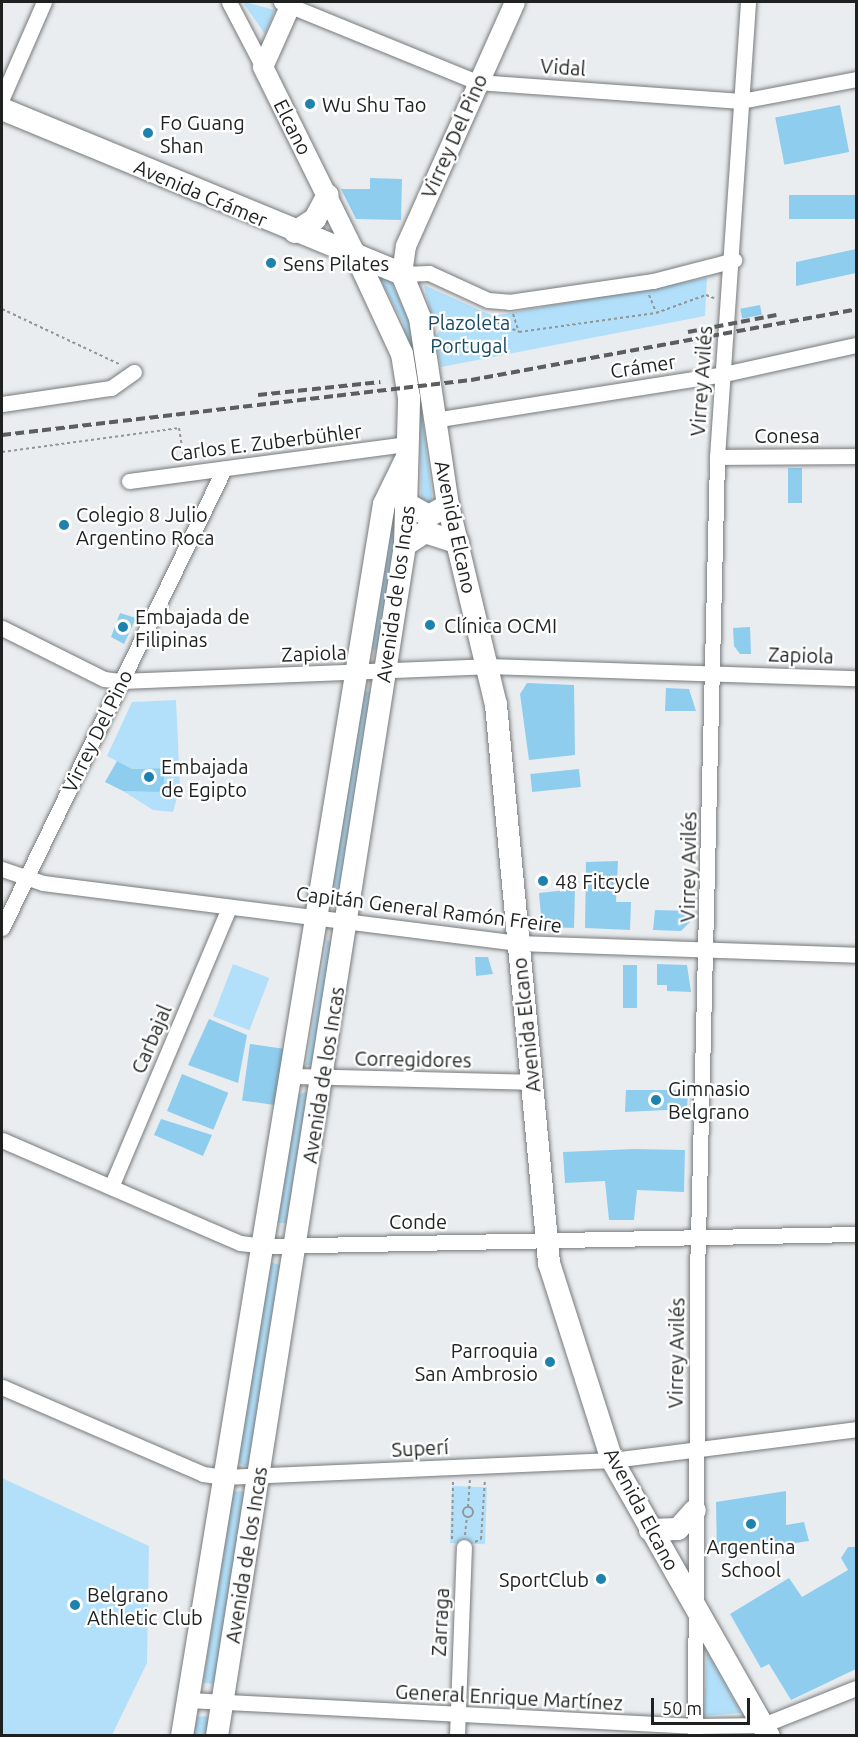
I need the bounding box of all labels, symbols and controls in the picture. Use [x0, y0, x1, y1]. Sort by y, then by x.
street label: Vidal [540, 53, 586, 81]
street label: Virrey Del Pino [416, 70, 492, 202]
place label: Wu Shu Tao [322, 92, 427, 116]
street label: Elcano [269, 95, 317, 159]
marker: Wu Shu Tao [303, 97, 317, 111]
place label: Fo Guang Shan [160, 110, 245, 157]
marker: Fo Guang Shan [141, 126, 155, 140]
street label: Avenida Crámer [131, 154, 271, 232]
place label: Sens Pilates [283, 251, 389, 275]
marker: Sens Pilates [264, 256, 278, 270]
park label: Plazoleta Portugal [428, 311, 510, 358]
street label: Virrey Avilés [685, 325, 717, 437]
street label: Crámer [609, 349, 677, 383]
street label: Carlos E. Zuberbühler [169, 418, 363, 466]
street label: Conesa [754, 423, 820, 447]
street label: Avenida Elcano [430, 458, 482, 596]
place label: Colegio 8 Julio Argentino Roca [76, 502, 215, 549]
street label: Avenida de los Incas [371, 504, 419, 684]
marker: Colegio 8 Julio Argentino Roca [57, 518, 71, 532]
place label: Embajada de Filipinas [135, 604, 250, 651]
place label: Clínica OCMI [444, 613, 557, 637]
marker: Clínica OCMI [421, 616, 439, 634]
marker: Embajada de Filipinas [116, 620, 130, 634]
street label: Zapiola [281, 640, 347, 666]
street label: Zapiola [768, 642, 834, 668]
street label: Virrey Del Pino [57, 666, 137, 796]
place label: Embajada de Egipto [161, 754, 249, 801]
marker: Embajada de Egipto [142, 770, 156, 784]
street label: Virrey Avilés [675, 811, 701, 923]
place label: 48 Fitcycle [555, 869, 650, 893]
marker: 48 Fitcycle [536, 874, 550, 888]
street label: Capitán General Ramón Freire [295, 881, 563, 937]
street label: Avenida Elcano [507, 956, 545, 1094]
street label: Avenida de los Incas [297, 985, 349, 1165]
street label: Carbajal [126, 1001, 176, 1077]
street label: Corregidores [354, 1046, 472, 1072]
place label: Gimnasio Belgrano [668, 1076, 750, 1123]
marker: Gimnasio Belgrano [649, 1093, 663, 1107]
street label: Conde [389, 1209, 447, 1233]
street label: Virrey Avilés [663, 1297, 689, 1409]
place label: Parroquia San Ambrosio [415, 1338, 538, 1385]
marker: Parroquia San Ambrosio [543, 1355, 557, 1369]
street label: Superí [391, 1435, 449, 1461]
street label: Avenida Elcano [600, 1444, 684, 1574]
street label: Avenida de los Incas [220, 1465, 272, 1645]
marker: Argentina School [744, 1517, 758, 1531]
place label: Argentina School [707, 1534, 795, 1581]
place label: SportClub [499, 1567, 589, 1591]
marker: SportClub [594, 1572, 608, 1586]
place label: Belgrano Athletic Club [87, 1582, 203, 1629]
street label: Zarraga [426, 1587, 454, 1657]
marker: Belgrano Athletic Club [68, 1598, 82, 1612]
street label: General Enrique Martínez [395, 1679, 623, 1715]
scale bar [654, 1686, 753, 1724]
text: 50 m [662, 1698, 702, 1718]

